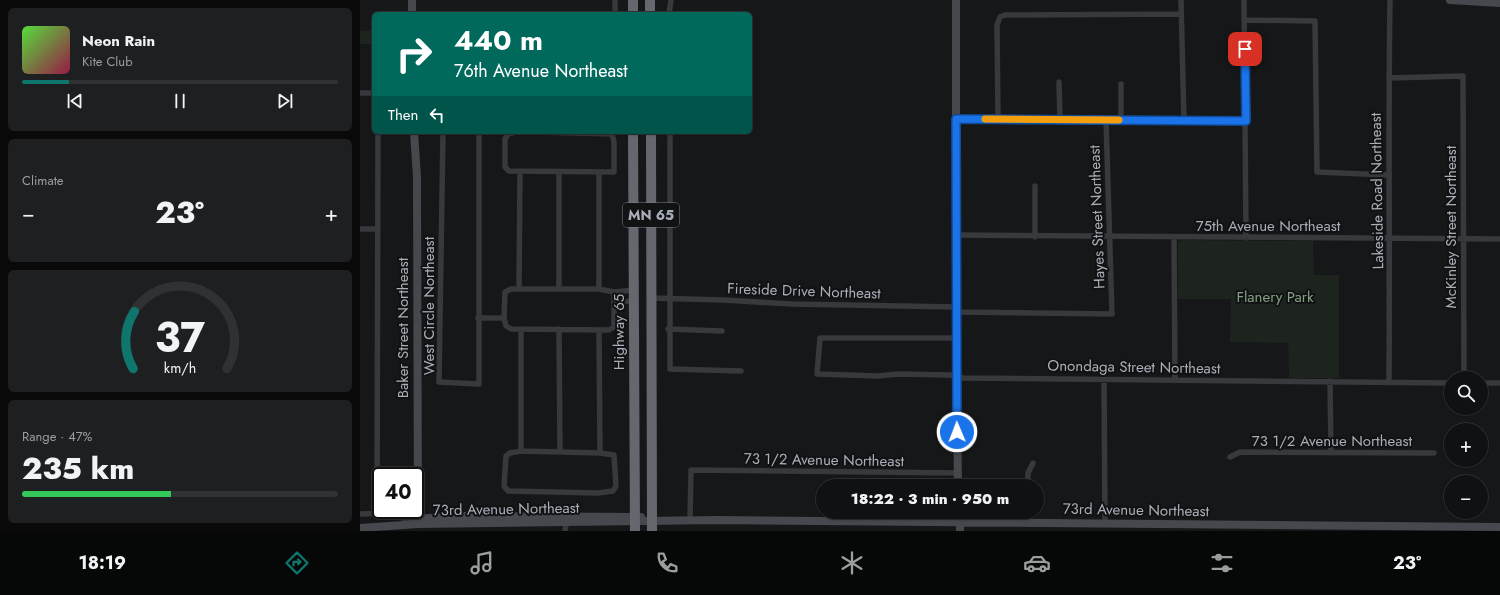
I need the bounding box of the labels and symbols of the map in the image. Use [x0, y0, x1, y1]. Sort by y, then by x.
pin [1228, 32, 1262, 66]
street label: Lakeside Road Northeast [1365, 112, 1389, 270]
street label: Hayes Street Northeast [1083, 144, 1111, 289]
street label: McKinley Street Northeast [1440, 145, 1462, 308]
road number: MN 65 [623, 203, 679, 227]
street label: 75th Avenue Northeast [1196, 215, 1341, 237]
street label: West Circle Northeast [418, 236, 440, 375]
street label: Baker Street Northeast [392, 257, 414, 398]
street label: Fireside Drive Northeast [727, 277, 882, 305]
park label: Flanery Park [1236, 286, 1314, 308]
street label: Highway 65 [608, 294, 630, 370]
street label: Onondaga Street Northeast [1047, 354, 1221, 380]
position arrow [936, 411, 978, 453]
street label: 73 1/2 Avenue Northeast [1252, 430, 1413, 452]
street label: 73 1/2 Avenue Northeast [744, 448, 905, 472]
speed limit sign: 40 [372, 467, 424, 519]
street label: 73rd Avenue Northeast [433, 497, 580, 521]
street label: 73rd Avenue Northeast [1063, 498, 1210, 522]

